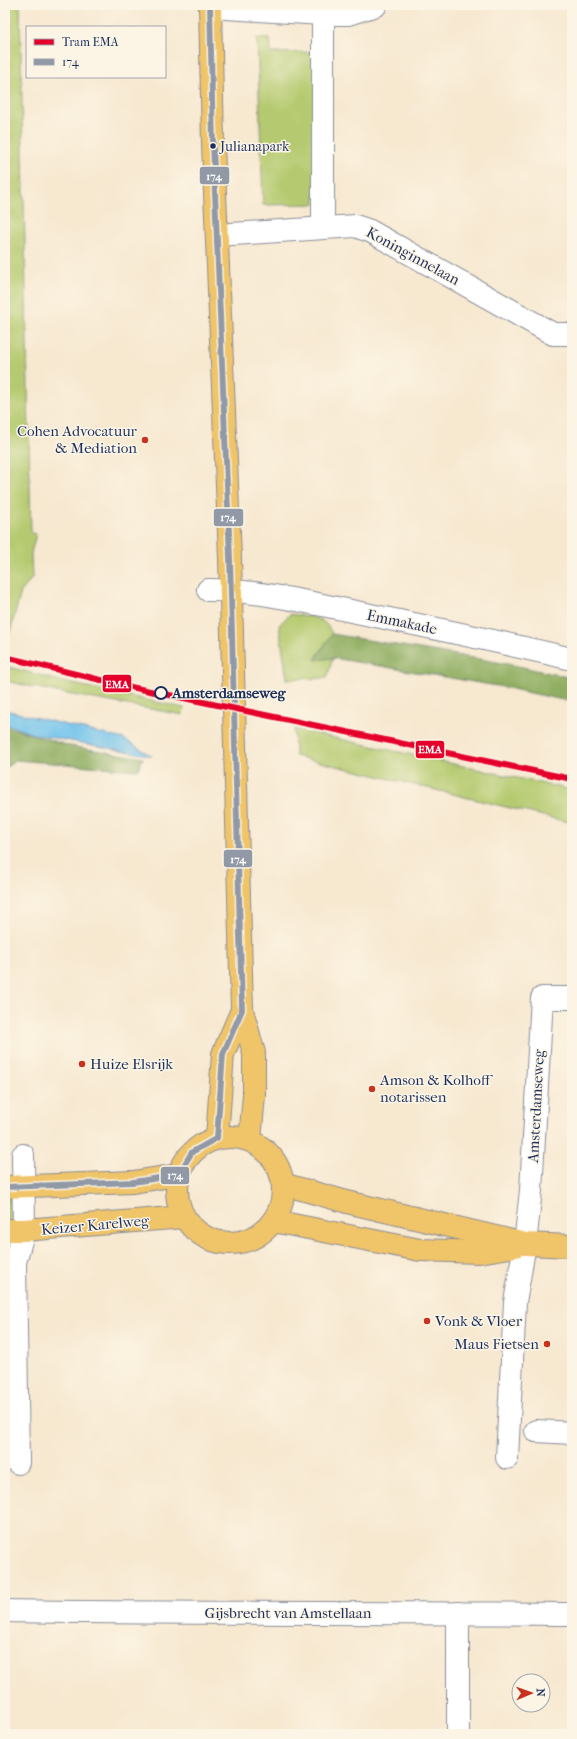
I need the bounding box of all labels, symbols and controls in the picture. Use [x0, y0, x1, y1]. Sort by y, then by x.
legend [26, 26, 166, 78]
text: Tram EMA [62, 35, 119, 49]
text: 174 [62, 55, 80, 69]
place label: Julianapark [219, 138, 290, 155]
marker: Julianapark [208, 141, 218, 151]
line badge: 174 [199, 166, 230, 185]
text: 174 [206, 170, 222, 183]
street label: Koninginnelaan [363, 223, 463, 289]
place label: Cohen Advocatuur & Mediation [17, 422, 138, 457]
marker: Cohen Advocatuur & Mediation [140, 435, 150, 445]
line badge: 174 [213, 508, 244, 527]
text: 174 [220, 511, 236, 524]
street label: Emmakade [365, 606, 439, 638]
line badge: EMA [102, 674, 132, 693]
text: EMA [105, 678, 130, 691]
place label: Amsterdamseweg [171, 684, 286, 702]
marker: Amsterdamseweg [154, 686, 168, 700]
line badge: EMA [415, 740, 445, 759]
text: EMA [418, 743, 443, 756]
line badge: 174 [223, 849, 253, 868]
text: 174 [230, 853, 246, 866]
street label: Amsterdamseweg [524, 1048, 548, 1164]
place label: Huize Elsrijk [90, 1055, 173, 1073]
marker: Huize Elsrijk [77, 1059, 87, 1069]
place label: Amson & Kolhoff notarissen [379, 1071, 493, 1106]
marker: Amson & Kolhoff notarissen [367, 1084, 377, 1094]
line badge: 174 [160, 1166, 190, 1185]
text: 174 [167, 1169, 183, 1182]
street label: Keizer Karelweg [40, 1211, 151, 1239]
place label: Vonk & Vloer [434, 1312, 523, 1330]
marker: Vonk & Vloer [422, 1316, 432, 1326]
place label: Maus Fietsen [454, 1335, 539, 1353]
marker: Maus Fietsen [542, 1339, 552, 1349]
street label: Gijsbrecht van Amstellaan [205, 1604, 372, 1622]
north arrow [511, 1673, 551, 1713]
text: N [534, 1688, 547, 1698]

